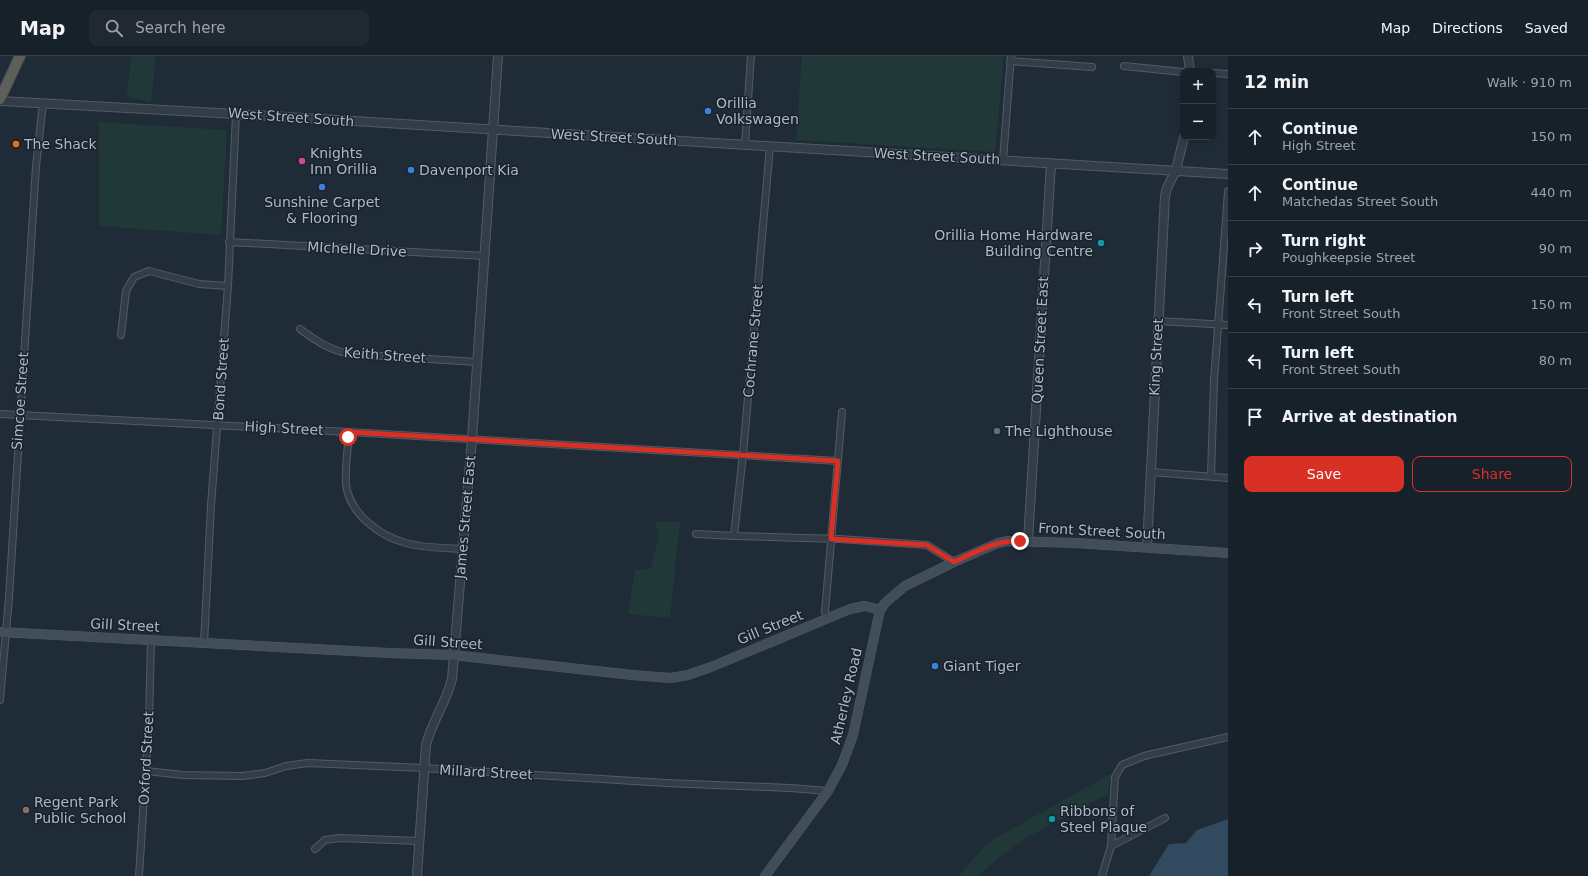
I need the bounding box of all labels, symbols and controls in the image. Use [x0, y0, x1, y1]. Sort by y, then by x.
search box [89, 10, 369, 46]
text: Map [20, 17, 65, 39]
icon: search [103, 17, 125, 39]
text: Search here [135, 19, 225, 37]
text: Map [1381, 20, 1410, 36]
text: Directions [1432, 20, 1503, 36]
text: Saved [1525, 20, 1568, 36]
map controls [1180, 68, 1216, 140]
button: + [1180, 68, 1216, 104]
text: 12 min [1244, 72, 1309, 92]
text: Walk · 910 m [1487, 75, 1572, 90]
place label: Orillia Volkswagen [716, 95, 799, 127]
button: − [1180, 104, 1216, 140]
street label: West Street South [227, 105, 355, 129]
marker: Orillia Volkswagen [703, 106, 713, 116]
text: Continue [1282, 120, 1358, 138]
street label: West Street South [550, 126, 678, 148]
icon: ahead [1244, 126, 1266, 148]
text: 150 m [1530, 129, 1572, 144]
place label: The Shack [23, 136, 98, 152]
text: High Street [1282, 138, 1356, 153]
marker: The Shack [11, 139, 21, 149]
place label: Knights Inn Orillia [310, 145, 377, 177]
street label: West Street South [873, 145, 1001, 167]
marker: Knights Inn Orillia [297, 156, 307, 166]
place label: Davenport Kia [419, 162, 519, 178]
marker: Davenport Kia [406, 165, 416, 175]
text: Continue [1282, 176, 1358, 194]
marker: Sunshine Carpet & Flooring [317, 182, 327, 192]
icon: ahead [1244, 182, 1266, 204]
text: 440 m [1530, 185, 1572, 200]
place label: Sunshine Carpet & Flooring [264, 194, 380, 226]
text: Matchedas Street South [1282, 194, 1438, 209]
place label: Orillia Home Hardware Building Centre [934, 227, 1093, 259]
text: Turn right [1282, 232, 1366, 250]
street label: MIchelle Drive [307, 238, 407, 260]
marker: Orillia Home Hardware Building Centre [1096, 238, 1106, 248]
icon: right [1244, 238, 1266, 260]
text: 90 m [1539, 241, 1572, 256]
text: Poughkeepsie Street [1282, 250, 1415, 265]
street label: Queen Street East [1029, 275, 1051, 404]
street label: Cochrane Street [740, 283, 766, 398]
text: Turn left [1282, 288, 1354, 306]
icon: left [1244, 294, 1266, 316]
text: 150 m [1530, 297, 1572, 312]
text: Front Street South [1282, 306, 1400, 321]
street label: King Street [1146, 317, 1166, 396]
street label: Bond Street [210, 337, 232, 421]
street label: Keith Street [343, 344, 427, 366]
text: Turn left [1282, 344, 1354, 362]
icon: left [1244, 350, 1266, 372]
street label: Simcoe Street [9, 351, 31, 451]
text: 80 m [1539, 353, 1572, 368]
text: Front Street South [1282, 362, 1400, 377]
icon: arrive [1244, 406, 1266, 428]
text: Arrive at destination [1282, 408, 1457, 426]
street label: High Street [244, 418, 324, 438]
place label: The Lighthouse [1004, 423, 1113, 439]
marker: The Lighthouse [992, 426, 1002, 436]
route start [339, 428, 357, 446]
street label: James Street East [452, 454, 478, 580]
button: Save [1244, 456, 1404, 492]
button: Share [1412, 456, 1572, 492]
street label: Front Street South [1038, 520, 1166, 542]
route end [1011, 532, 1029, 550]
street label: Gill Street [735, 606, 806, 647]
street label: Gill Street [90, 615, 161, 635]
street label: Gill Street [413, 632, 484, 652]
street label: Atherley Road [827, 646, 865, 746]
place label: Giant Tiger [943, 658, 1021, 674]
marker: Giant Tiger [930, 661, 940, 671]
street label: Oxford Street [136, 710, 156, 805]
street label: Millard Street [439, 762, 534, 782]
place label: Regent Park Public School [34, 794, 126, 826]
place label: Ribbons of Steel Plaque [1060, 803, 1147, 835]
marker: Regent Park Public School [21, 805, 31, 815]
marker: Ribbons of Steel Plaque [1047, 814, 1057, 824]

